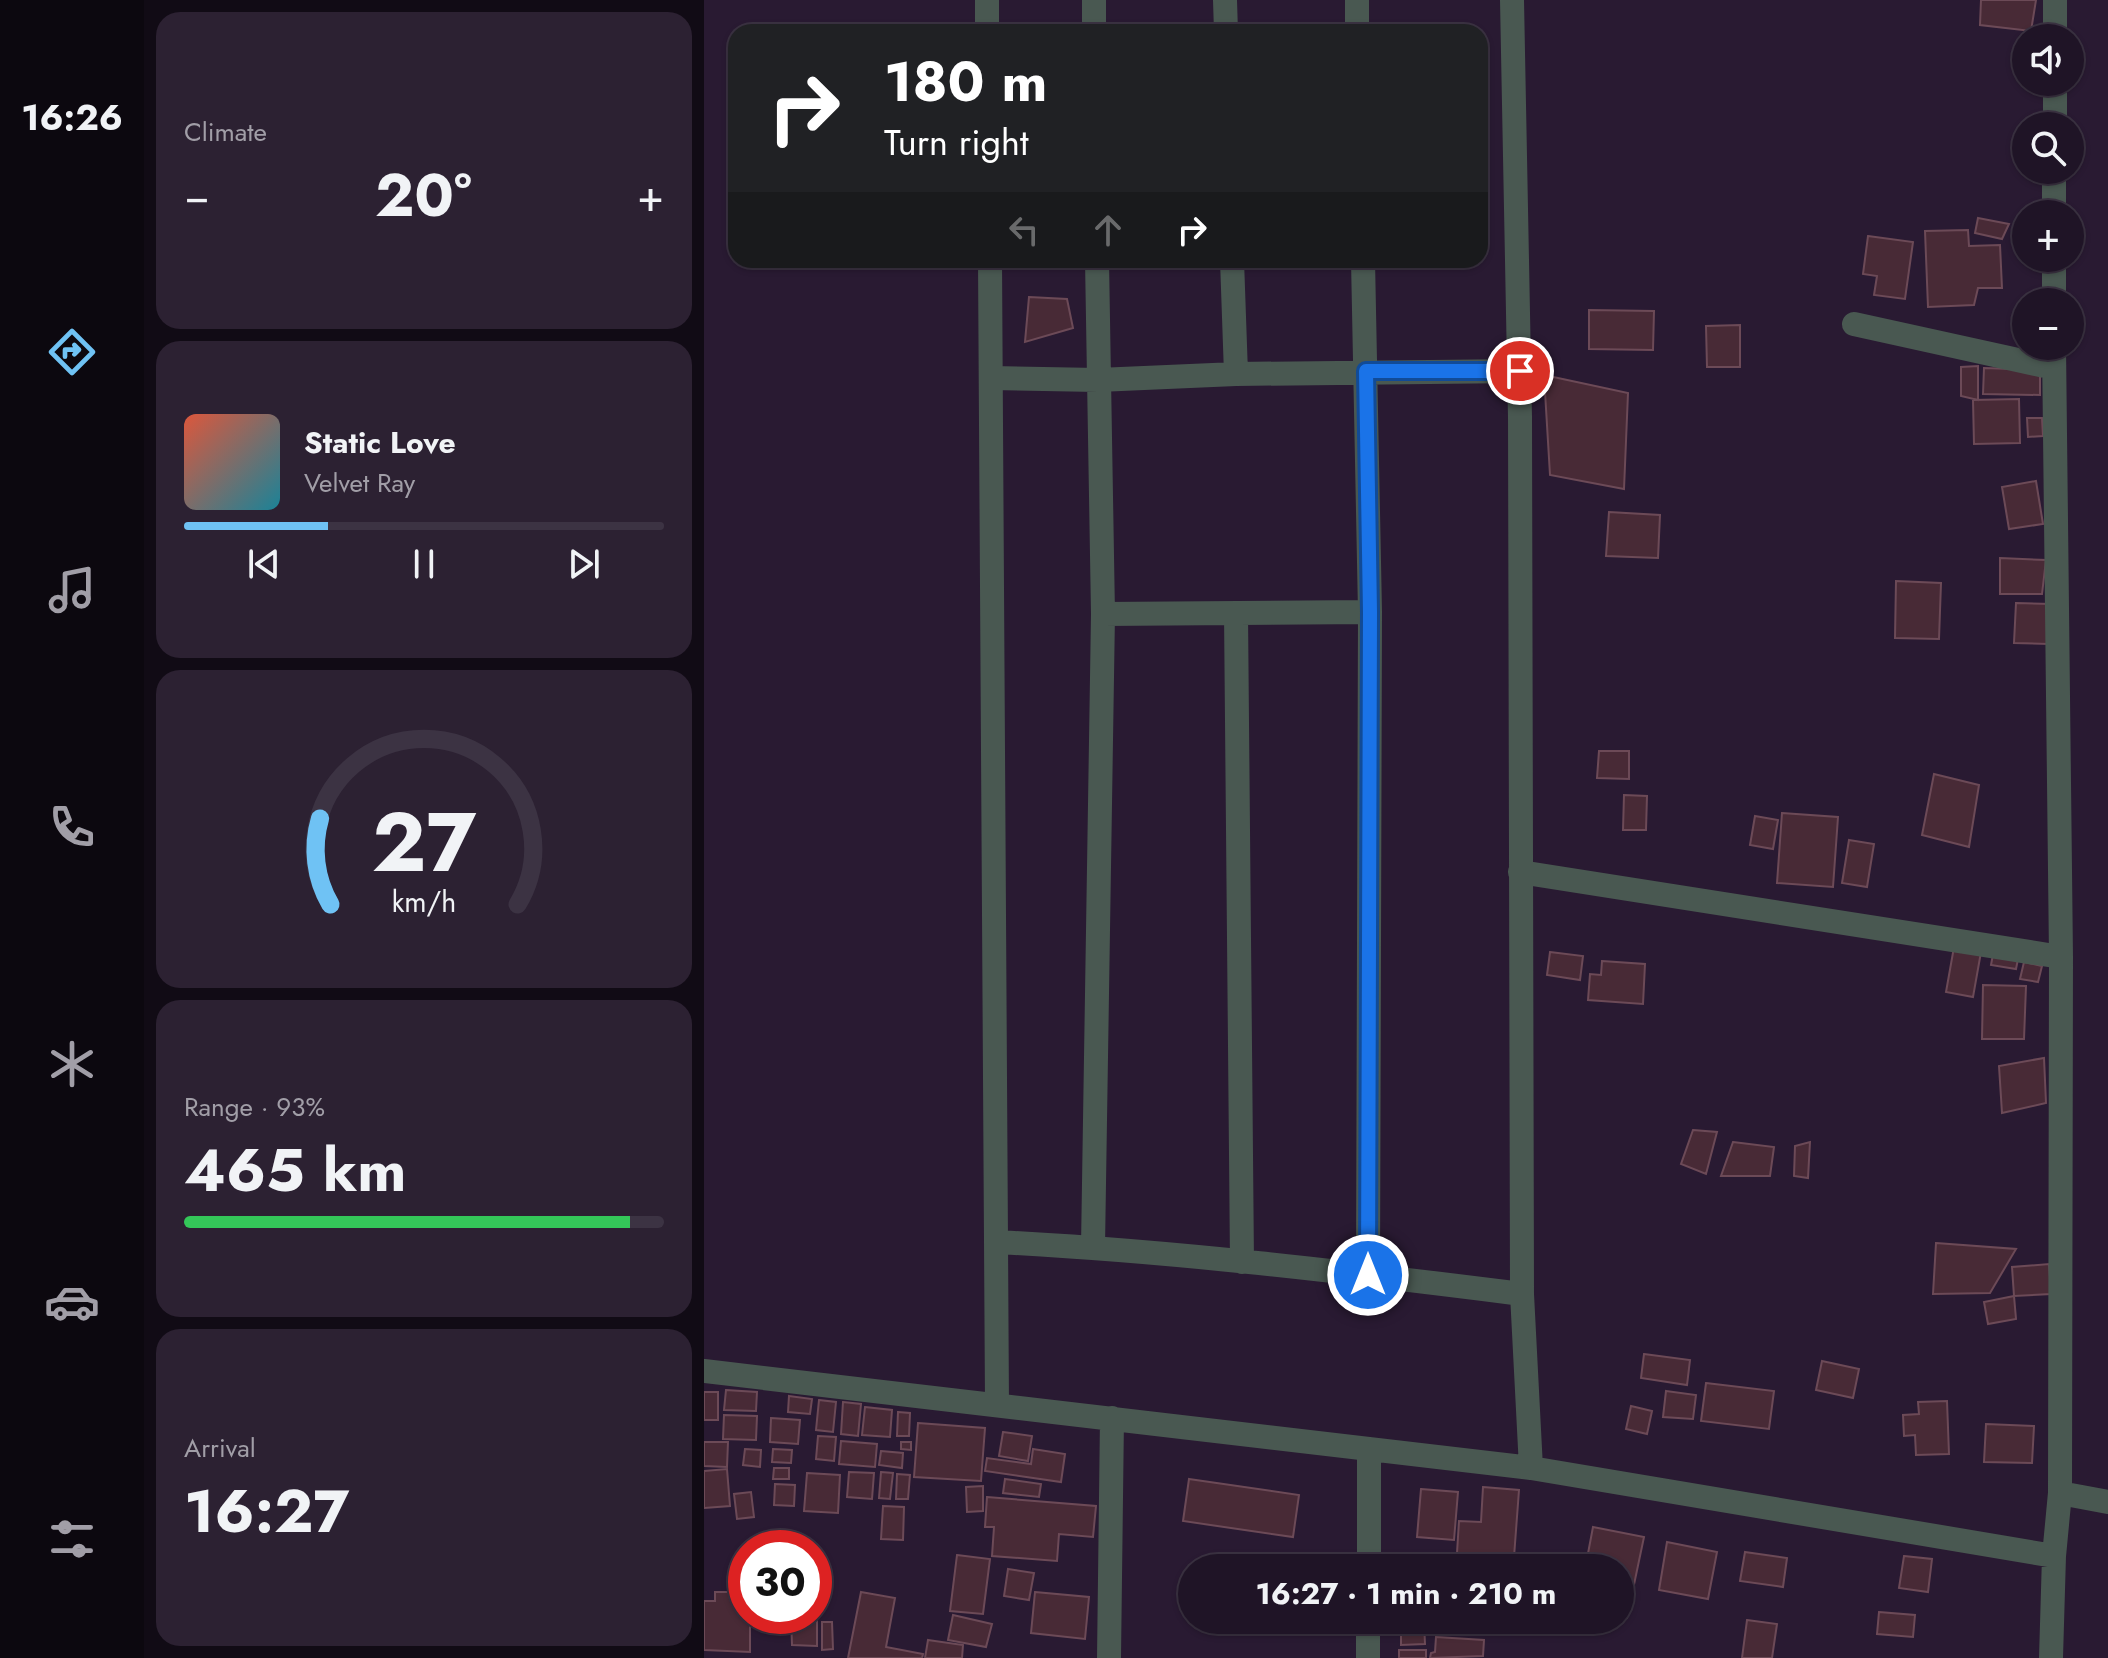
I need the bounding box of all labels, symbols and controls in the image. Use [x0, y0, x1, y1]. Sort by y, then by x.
map controls [2012, 24, 2084, 360]
button: sound [2012, 24, 2084, 96]
text: 180 m [884, 41, 1047, 122]
icon: right [752, 56, 856, 160]
text: 16:26 [21, 91, 123, 143]
button: search [2012, 112, 2084, 184]
text: Climate [184, 113, 267, 151]
text: Turn right [884, 116, 1029, 168]
text: 20° [375, 152, 472, 239]
text: − [184, 164, 210, 228]
text: + [637, 164, 664, 228]
button: + [2012, 200, 2084, 272]
icon: left [1002, 208, 1046, 252]
icon: ahead [1086, 208, 1130, 252]
icon: right [1170, 208, 1214, 252]
button: − [2012, 288, 2084, 360]
icon: directions [44, 324, 100, 380]
pin [1486, 337, 1554, 405]
icon: arrive [1498, 349, 1542, 393]
text: Static Love [304, 421, 456, 464]
text: Velvet Ray [304, 464, 415, 502]
icon: previous [242, 542, 286, 586]
icon: pause [402, 542, 446, 586]
icon: next [562, 542, 606, 586]
icon: music [44, 562, 100, 618]
text: 27 [372, 782, 476, 902]
icon: phone [44, 799, 100, 855]
text: km/h [392, 881, 456, 923]
icon: climate [44, 1036, 100, 1092]
text: Range · 93% [184, 1088, 325, 1126]
text: 465 km [184, 1127, 407, 1214]
position arrow [1326, 1233, 1410, 1317]
icon: car [44, 1274, 100, 1330]
text: Arrival [184, 1429, 256, 1467]
text: 16:27 [184, 1468, 350, 1555]
icon: filters [44, 1511, 100, 1567]
speed limit sign: 30 [728, 1530, 832, 1634]
text: 16:27 · 1 min · 210 m [1256, 1572, 1556, 1615]

